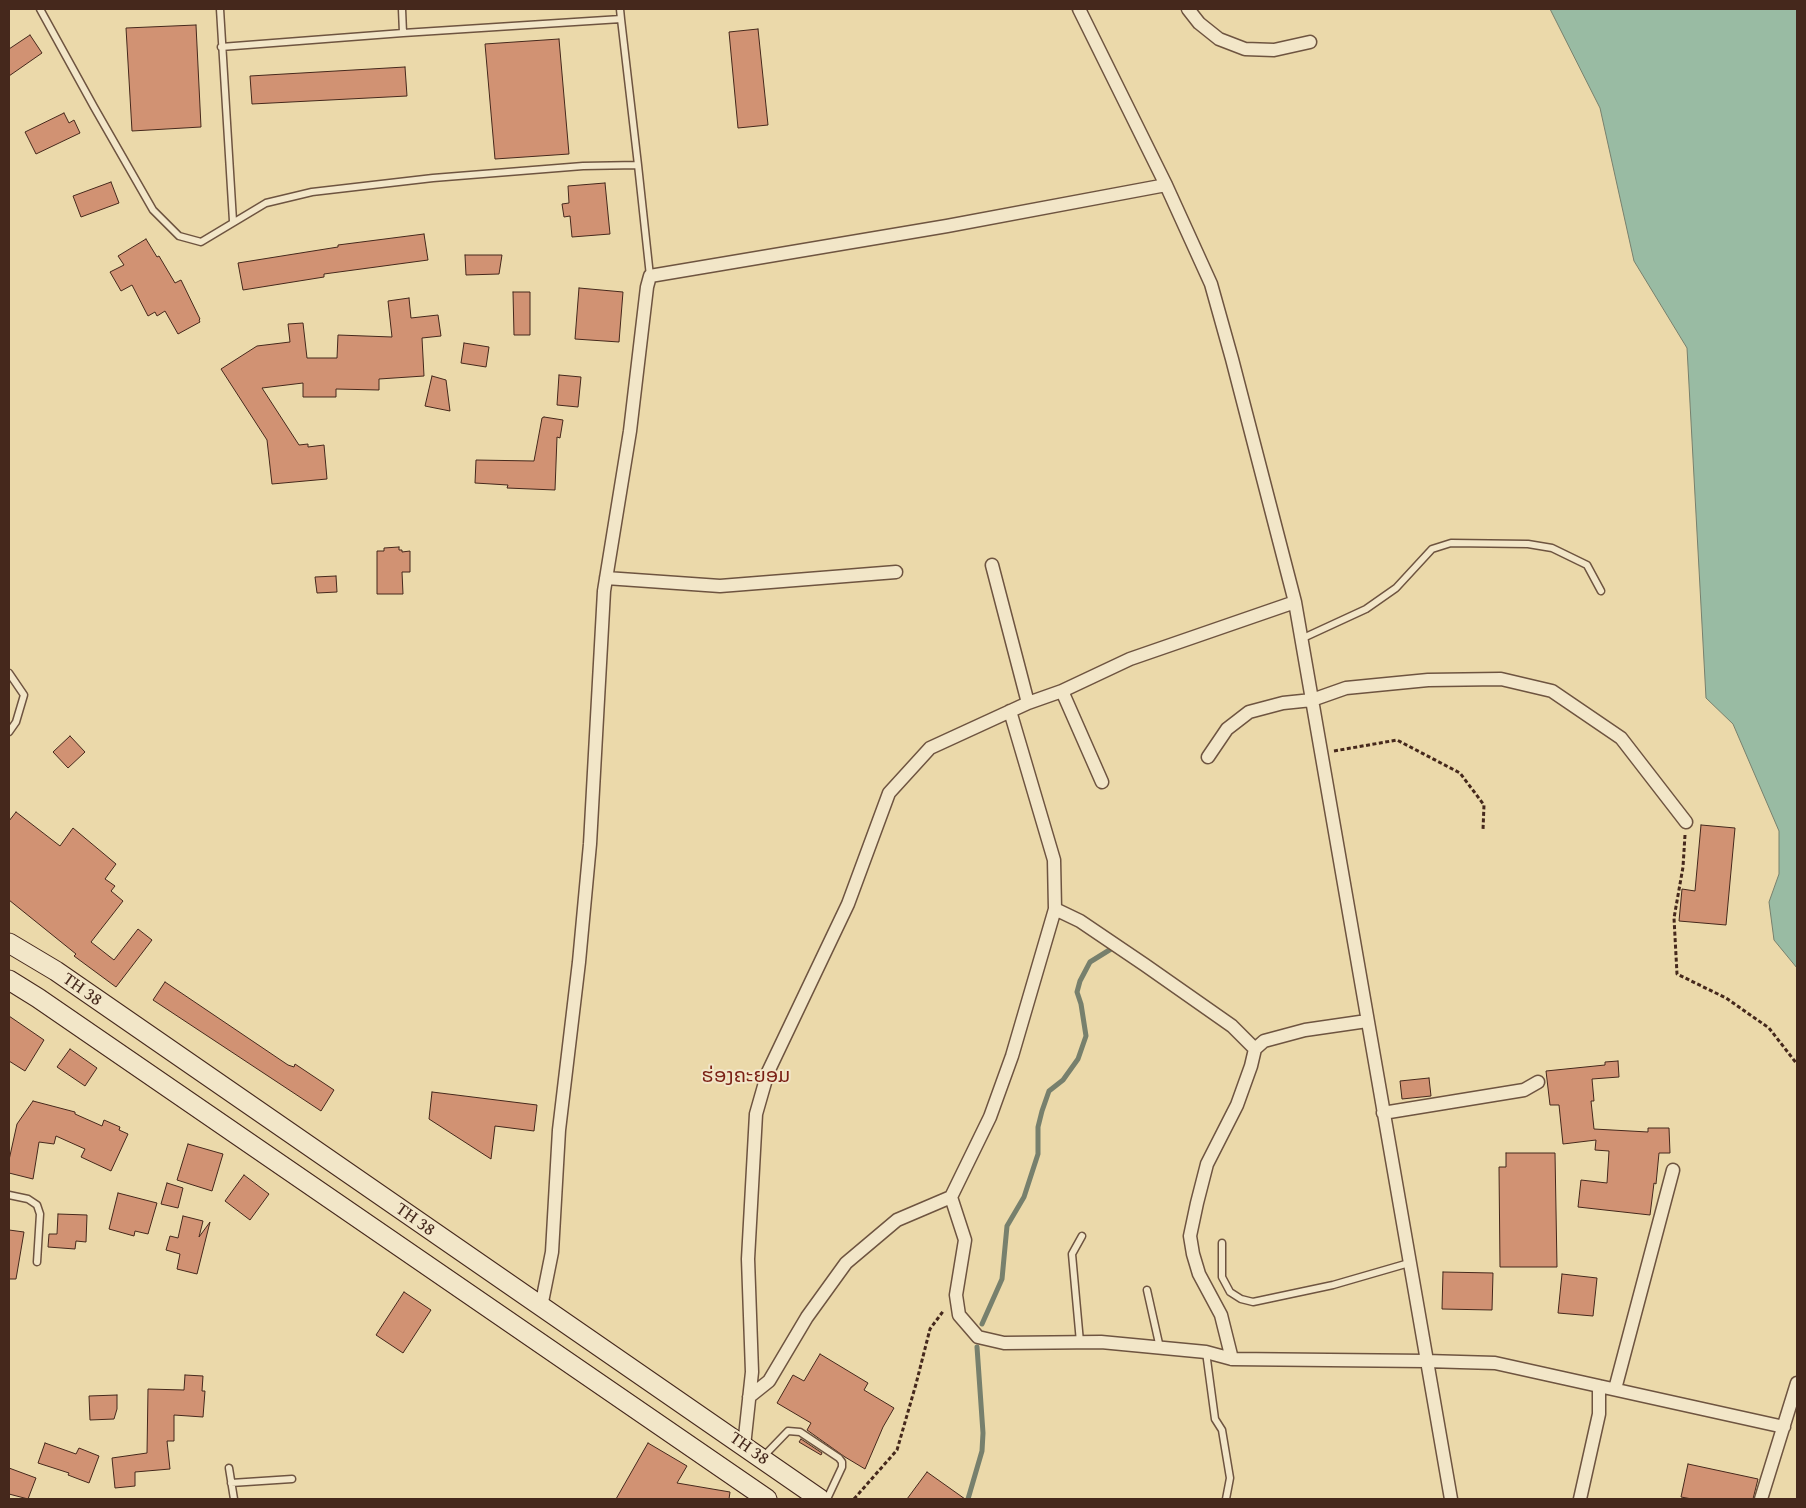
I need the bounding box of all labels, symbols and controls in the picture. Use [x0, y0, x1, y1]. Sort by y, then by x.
street label: TH 38 [58, 969, 106, 1011]
district label: ຮ່ອງຄະຍອມ [702, 1065, 790, 1089]
street label: TH 38 [391, 1199, 439, 1241]
street label: TH 38 [725, 1428, 773, 1470]

